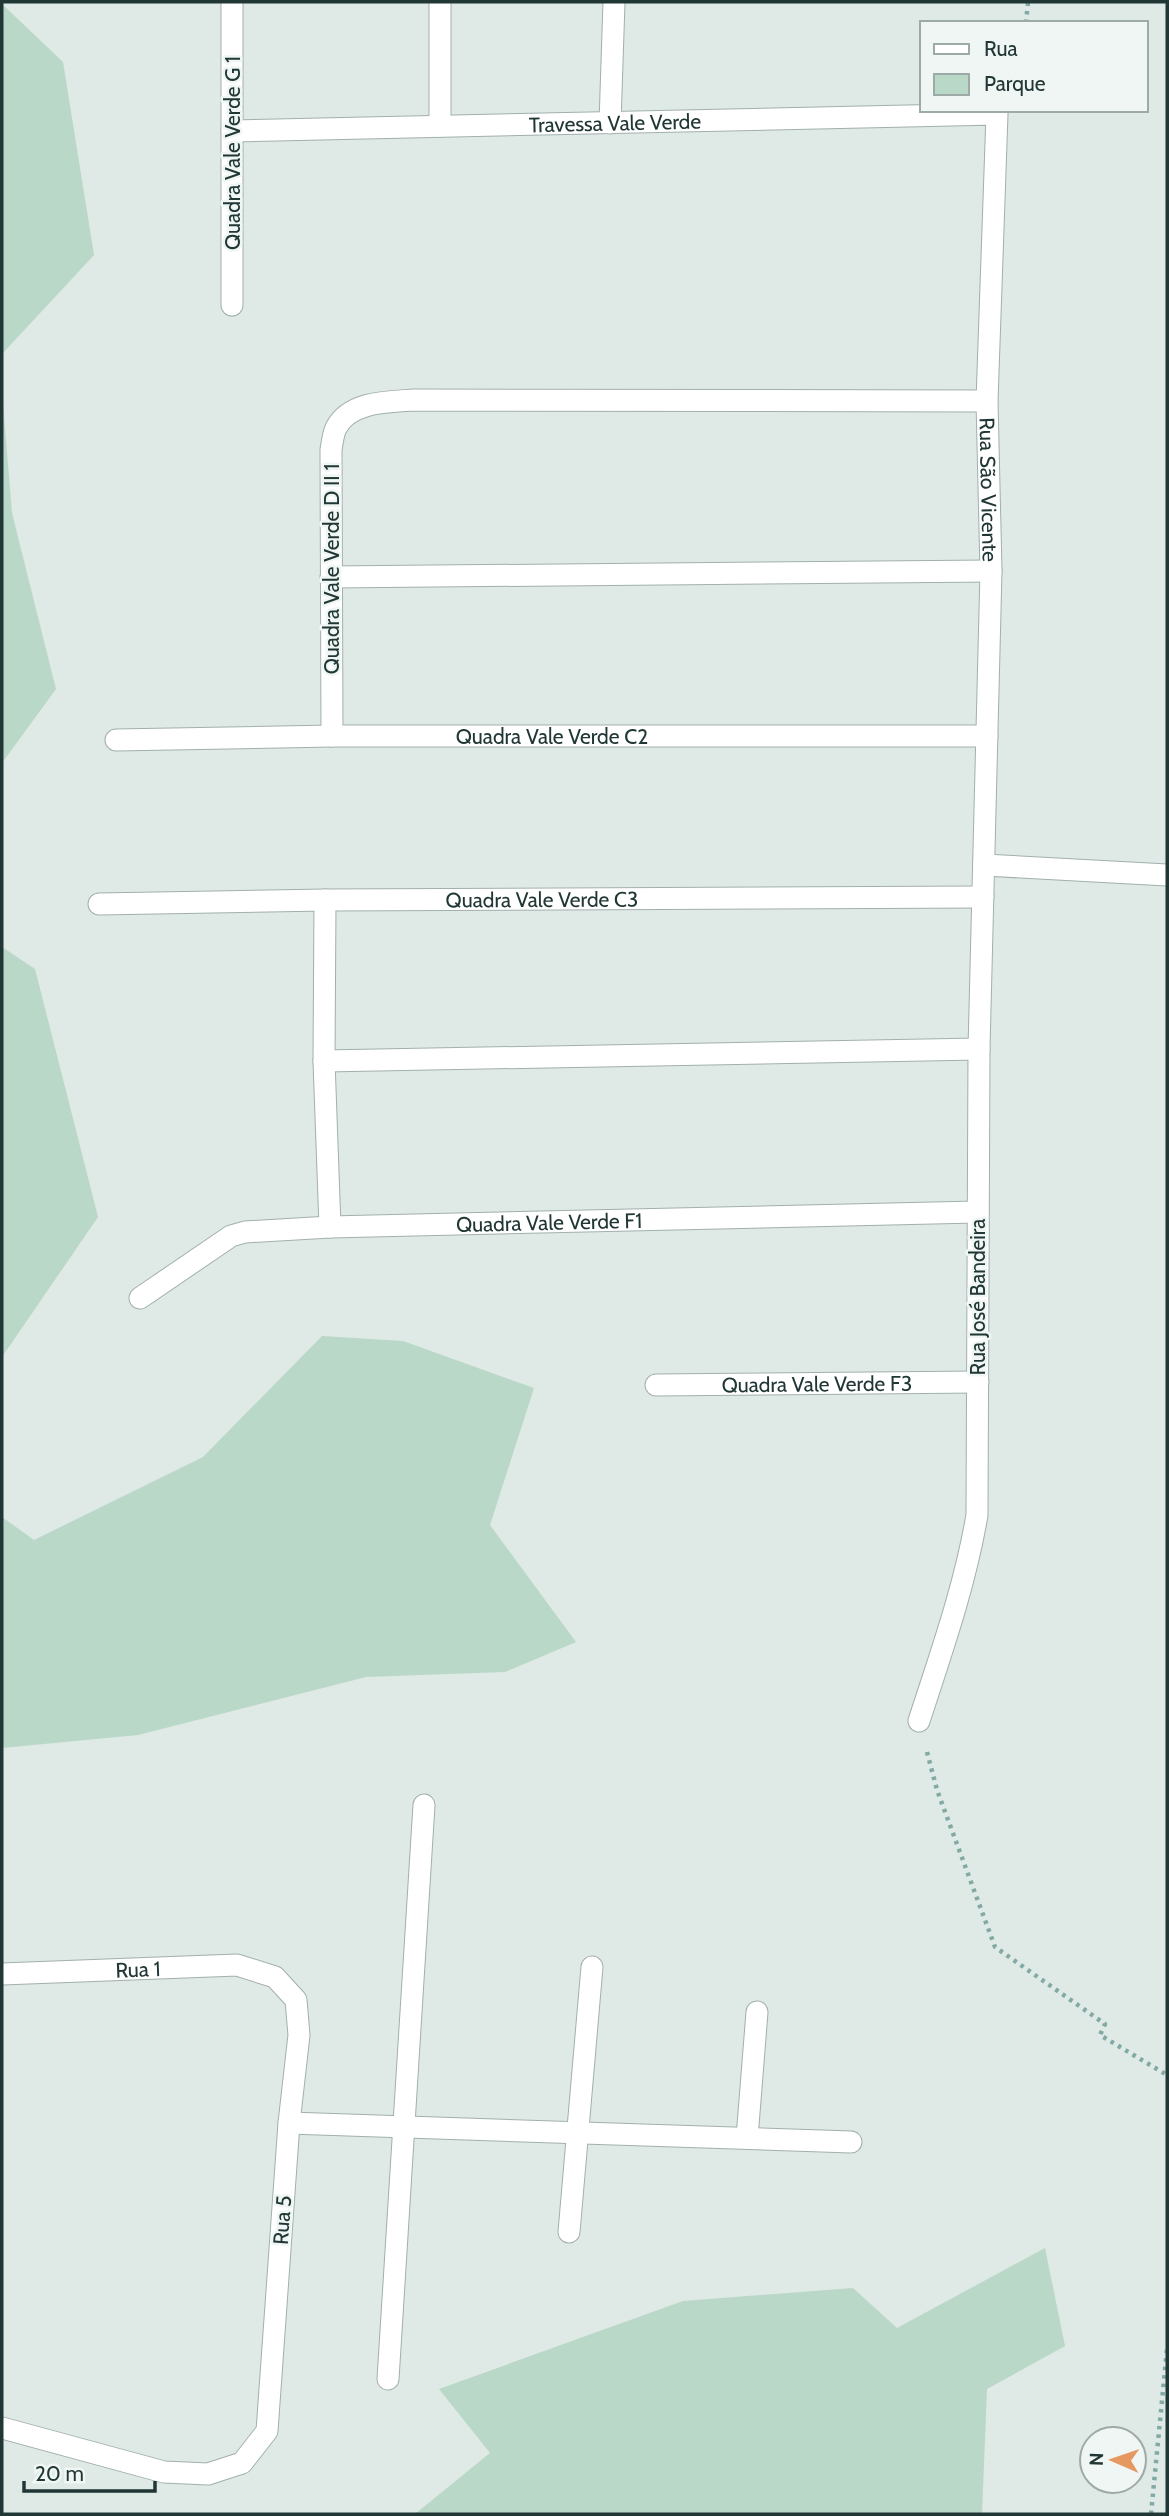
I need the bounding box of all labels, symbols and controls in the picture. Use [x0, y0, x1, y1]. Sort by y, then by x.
legend [920, 21, 1148, 112]
text: Rua [984, 36, 1018, 61]
street label: Quadra Vale Verde G 1 [220, 56, 245, 250]
text: Parque [984, 71, 1046, 96]
street label: Travessa Vale Verde [529, 108, 702, 137]
street label: Rua São Vicente [975, 417, 1003, 562]
street label: Quadra Vale Verde D II 1 [319, 464, 344, 674]
street label: Quadra Vale Verde C2 [456, 724, 648, 749]
street label: Quadra Vale Verde C3 [446, 886, 638, 912]
street label: Quadra Vale Verde F1 [456, 1207, 643, 1237]
street label: Rua José Bandeira [965, 1219, 990, 1375]
street label: Quadra Vale Verde F3 [721, 1370, 913, 1397]
street label: Rua 1 [115, 1955, 161, 1982]
street label: Rua 5 [268, 2194, 296, 2246]
north arrow [1078, 2425, 1148, 2495]
scale bar [24, 2450, 156, 2494]
text: N [1085, 2452, 1108, 2467]
text: 20 m [35, 2461, 84, 2486]

